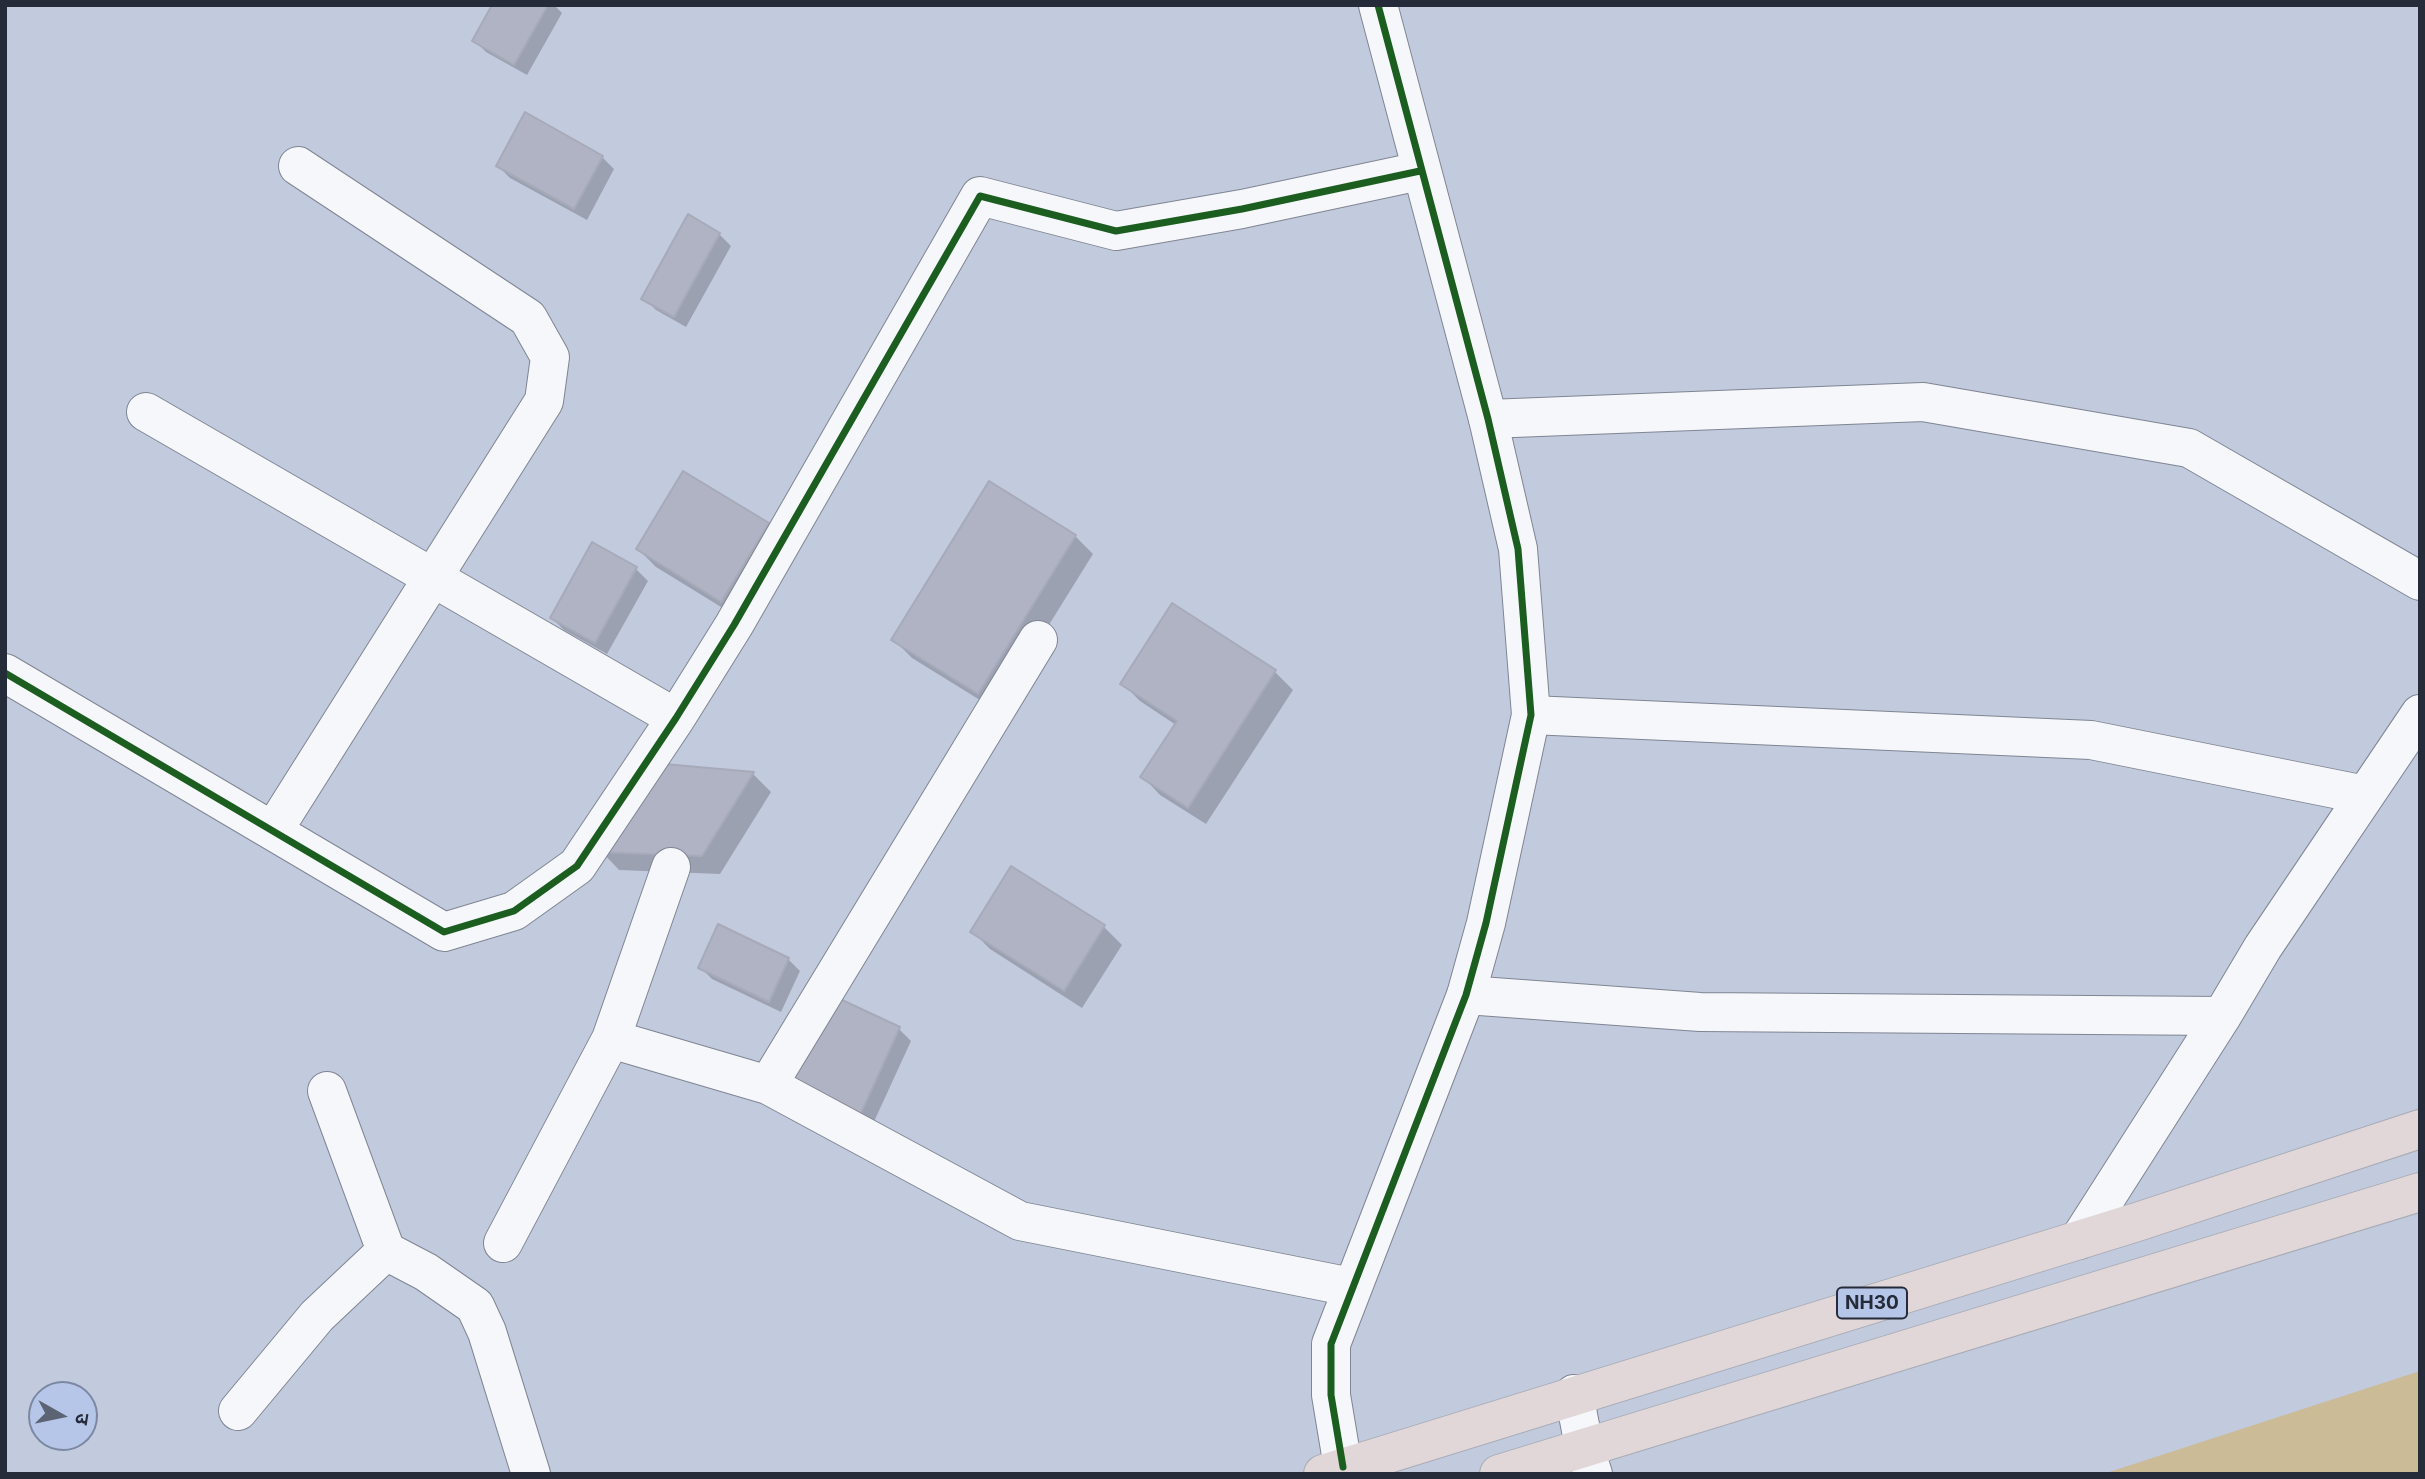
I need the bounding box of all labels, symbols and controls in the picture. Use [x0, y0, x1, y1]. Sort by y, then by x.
road number: NH30 [1837, 1288, 1907, 1318]
north arrow [28, 1381, 98, 1451]
text: उ [70, 1412, 94, 1426]

